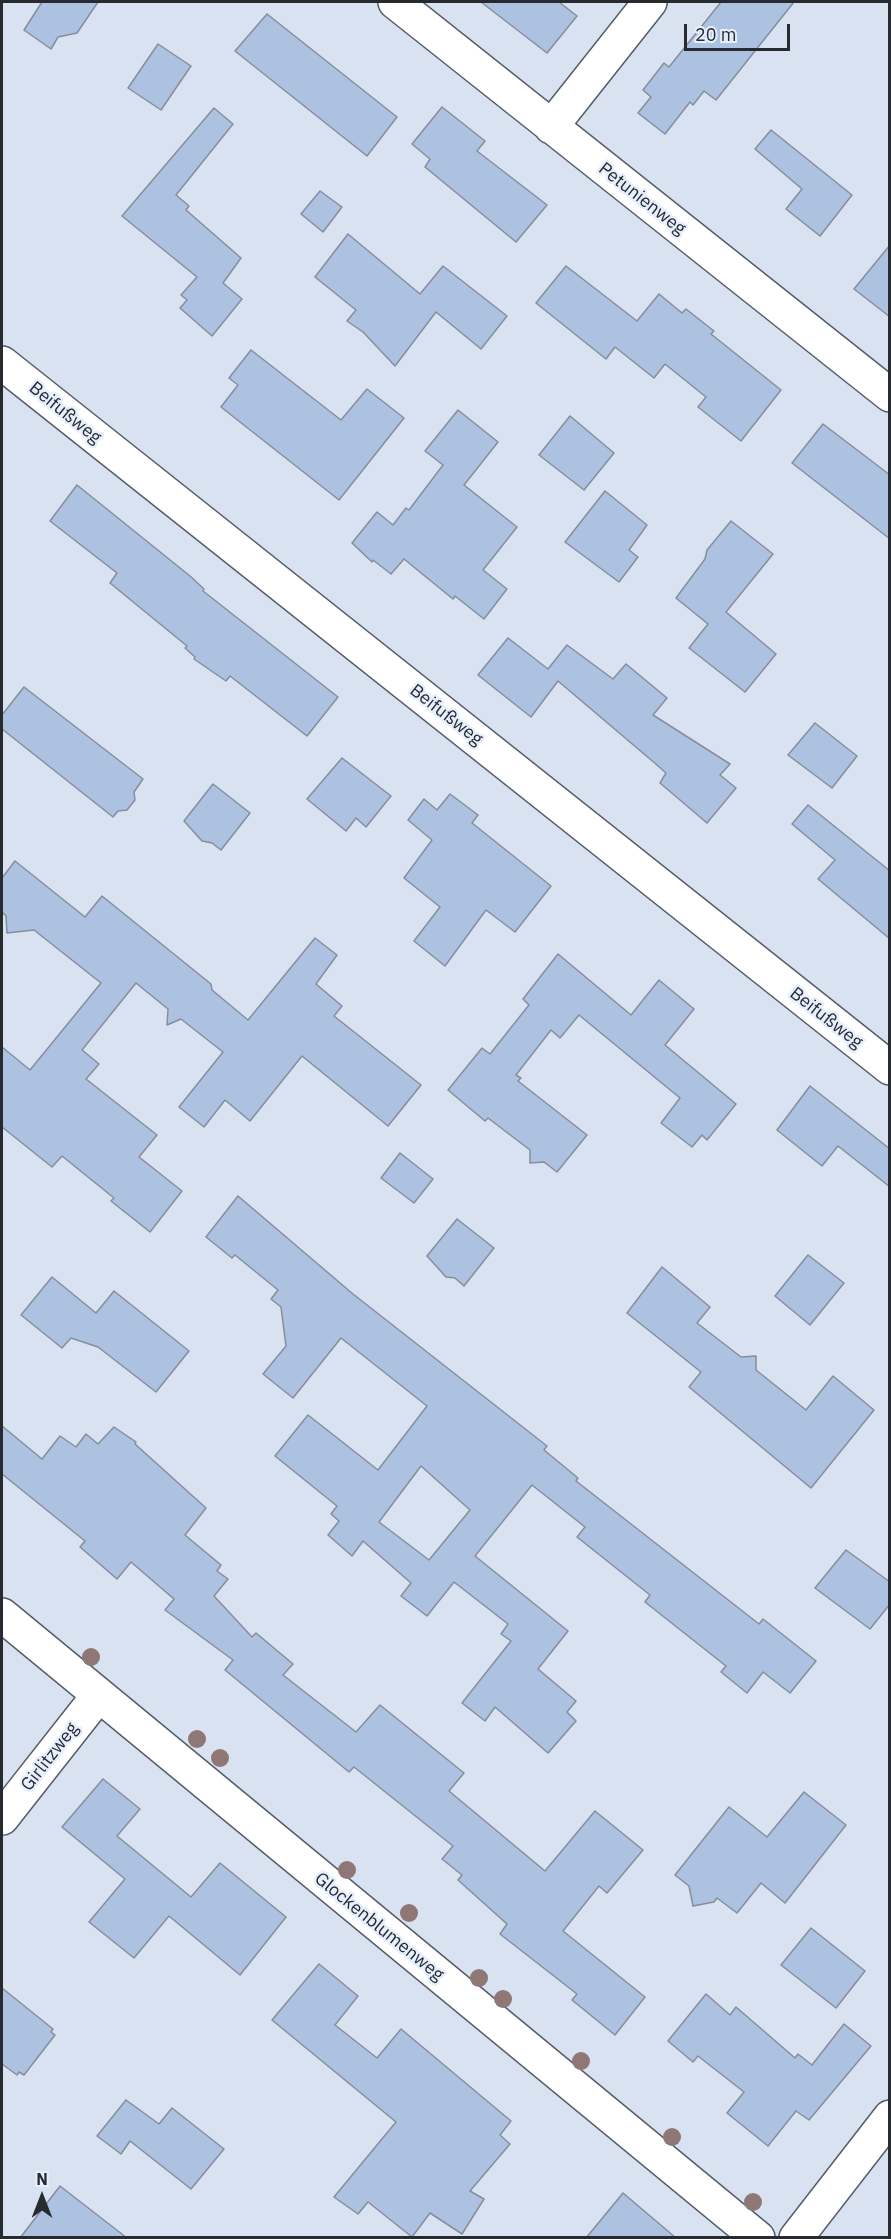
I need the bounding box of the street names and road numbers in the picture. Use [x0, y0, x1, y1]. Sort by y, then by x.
street label: Petunienweg [594, 158, 690, 240]
street label: Beifußweg [24, 377, 106, 449]
street label: Beifußweg [405, 680, 487, 750]
street label: Beifußweg [785, 983, 867, 1053]
street label: Girlitzweg [17, 1719, 83, 1795]
street label: Glockenblumenweg [310, 1868, 448, 1986]

